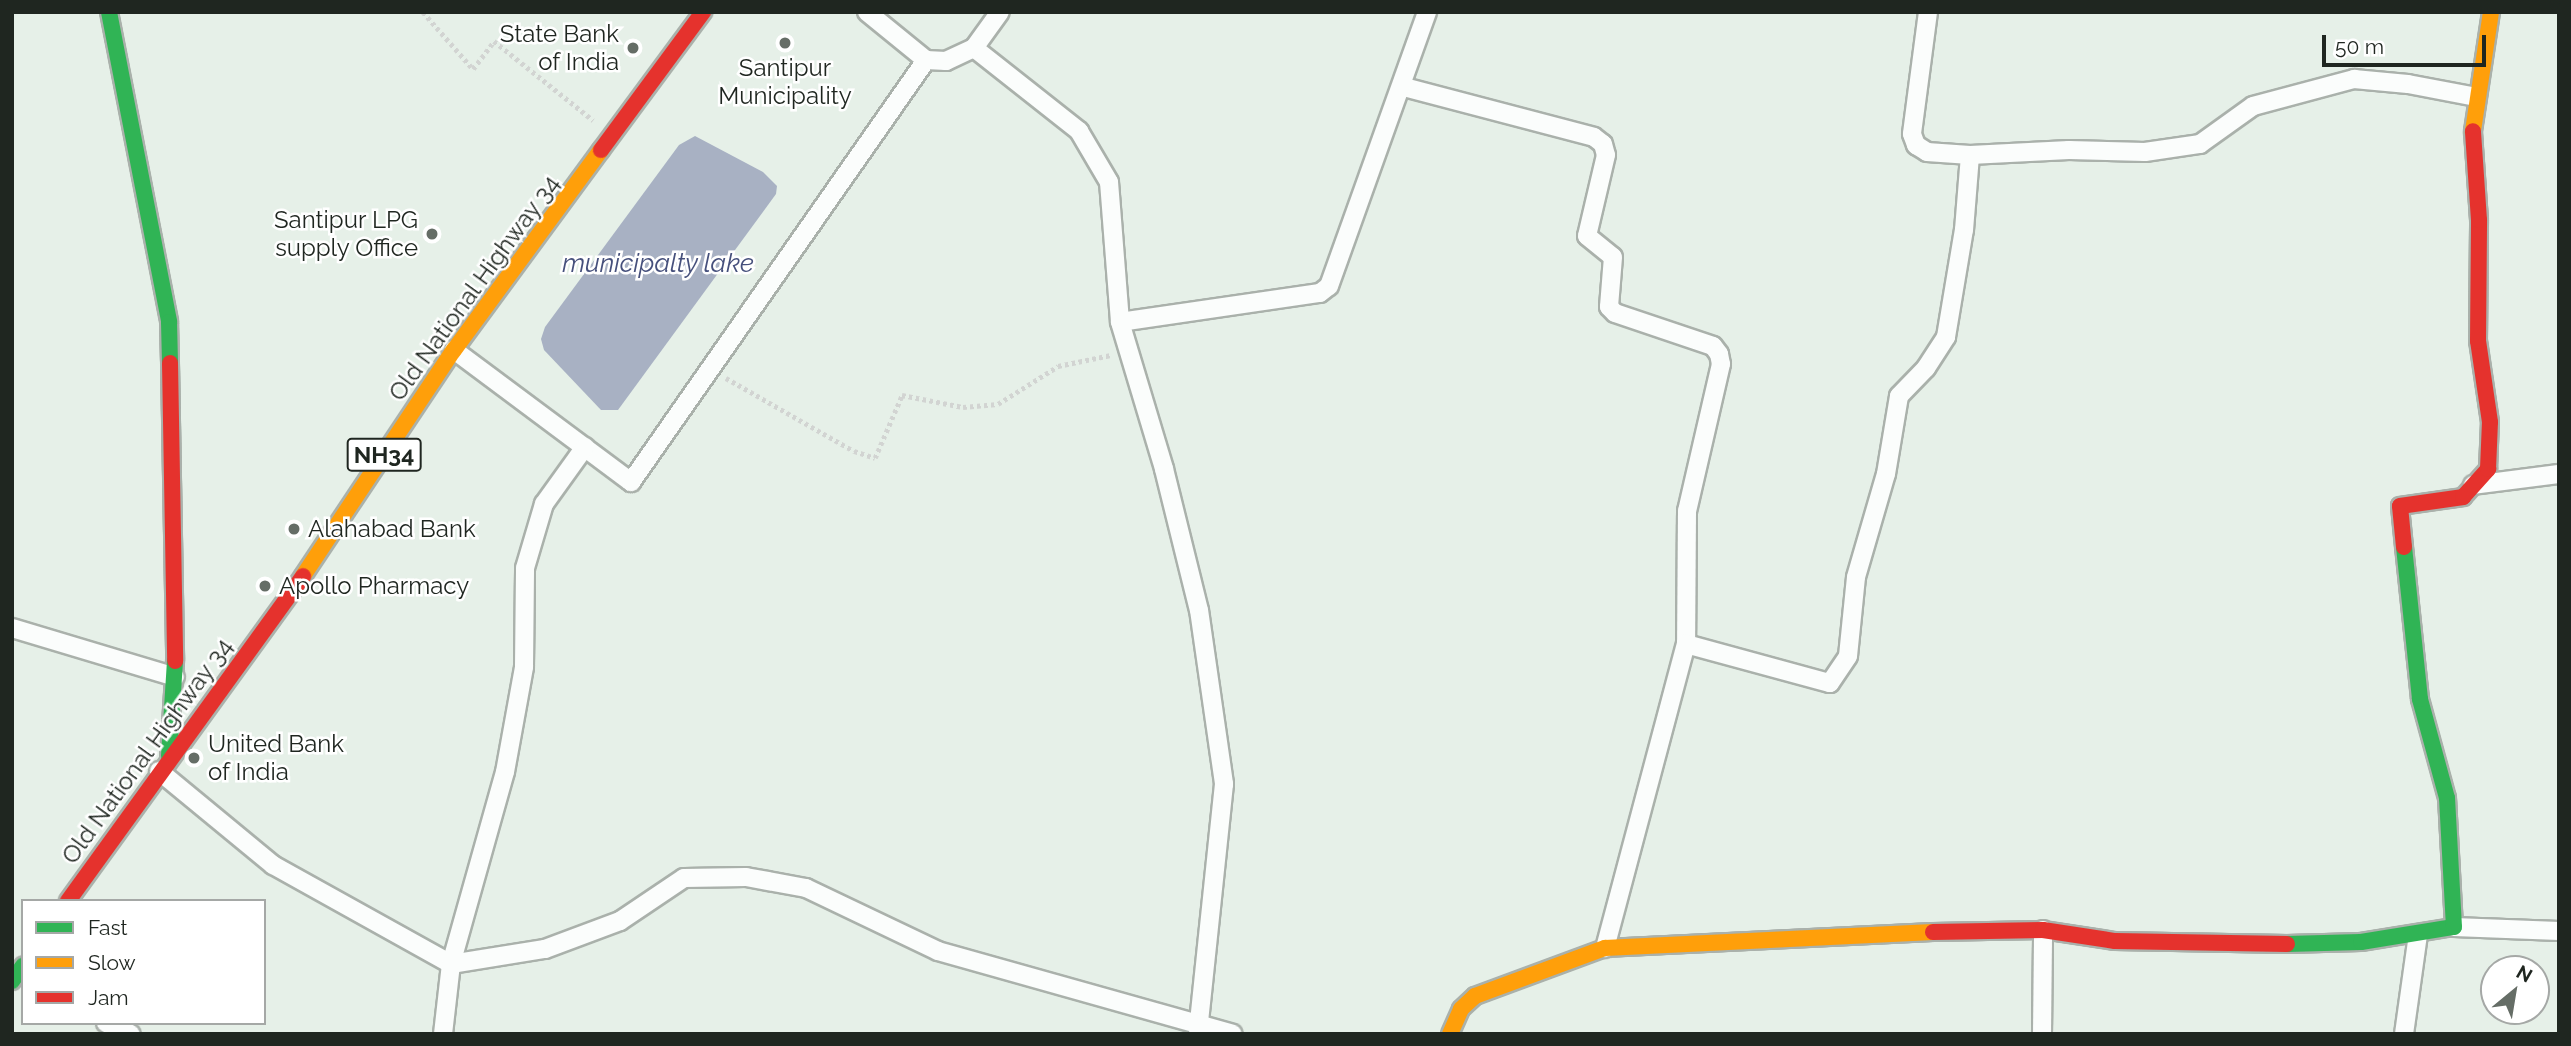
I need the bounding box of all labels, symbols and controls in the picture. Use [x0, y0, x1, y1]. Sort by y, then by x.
place label: State Bank of India [500, 20, 619, 76]
scale bar [2326, 21, 2490, 65]
text: 50 m [2335, 34, 2384, 59]
marker: Santipur Municipality [777, 35, 793, 51]
marker: State Bank of India [625, 40, 641, 56]
place label: Santipur Municipality [718, 54, 852, 110]
street label: Old National Highway 34 [382, 169, 566, 407]
place label: Santipur LPG supply Office [273, 206, 418, 262]
marker: Santipur LPG supply Office [424, 226, 440, 242]
water label: municipalty lake [562, 248, 754, 280]
road number: NH34 [346, 436, 422, 475]
place label: Alahabad Bank [308, 515, 476, 543]
marker: Alahabad Bank [286, 521, 302, 537]
place label: Apollo Pharmacy [279, 572, 469, 600]
marker: Apollo Pharmacy [257, 578, 273, 594]
street label: Old National Highway 34 [55, 632, 239, 870]
place label: United Bank of India [208, 730, 344, 786]
marker: United Bank of India [186, 750, 202, 766]
legend [21, 899, 266, 1025]
text: Fast [88, 915, 128, 940]
text: Slow [88, 950, 136, 975]
north arrow [2480, 955, 2550, 1025]
text: N [2513, 960, 2536, 987]
text: Jam [88, 985, 129, 1010]

